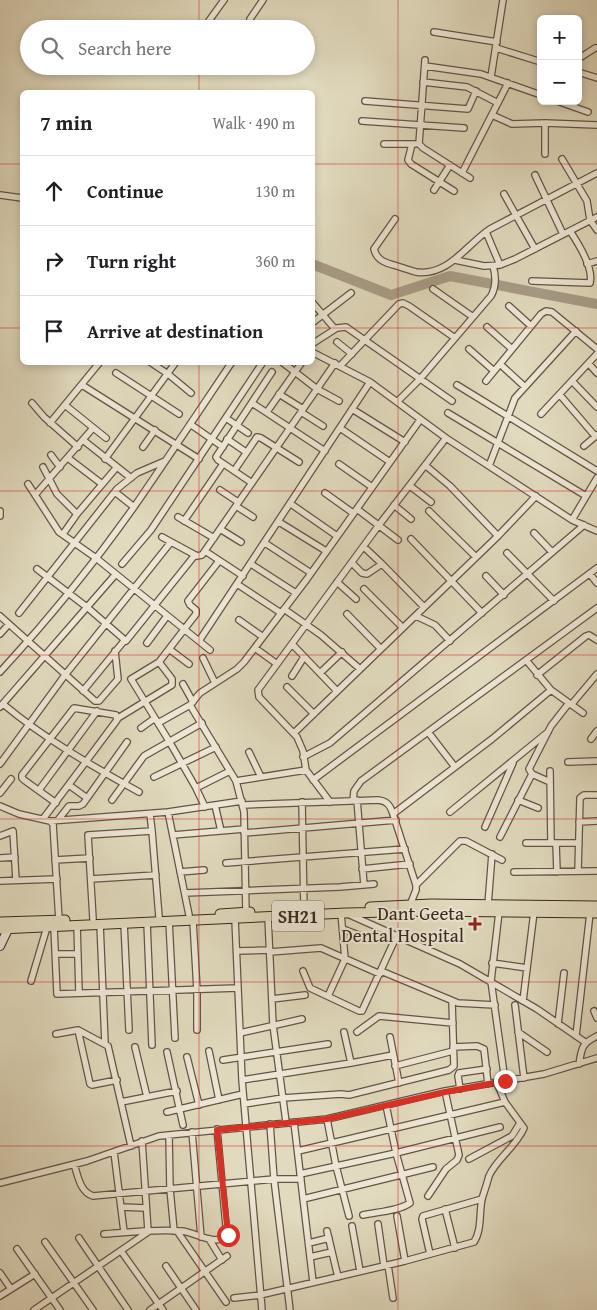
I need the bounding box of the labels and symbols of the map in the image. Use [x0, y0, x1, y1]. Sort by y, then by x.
place label: Dant Geeta Dental Hospital [341, 899, 464, 949]
road number: SH21 [272, 900, 324, 931]
marker: Dant Geeta Dental Hospital [468, 917, 482, 931]
route end [494, 1070, 517, 1093]
route start [217, 1224, 240, 1247]

